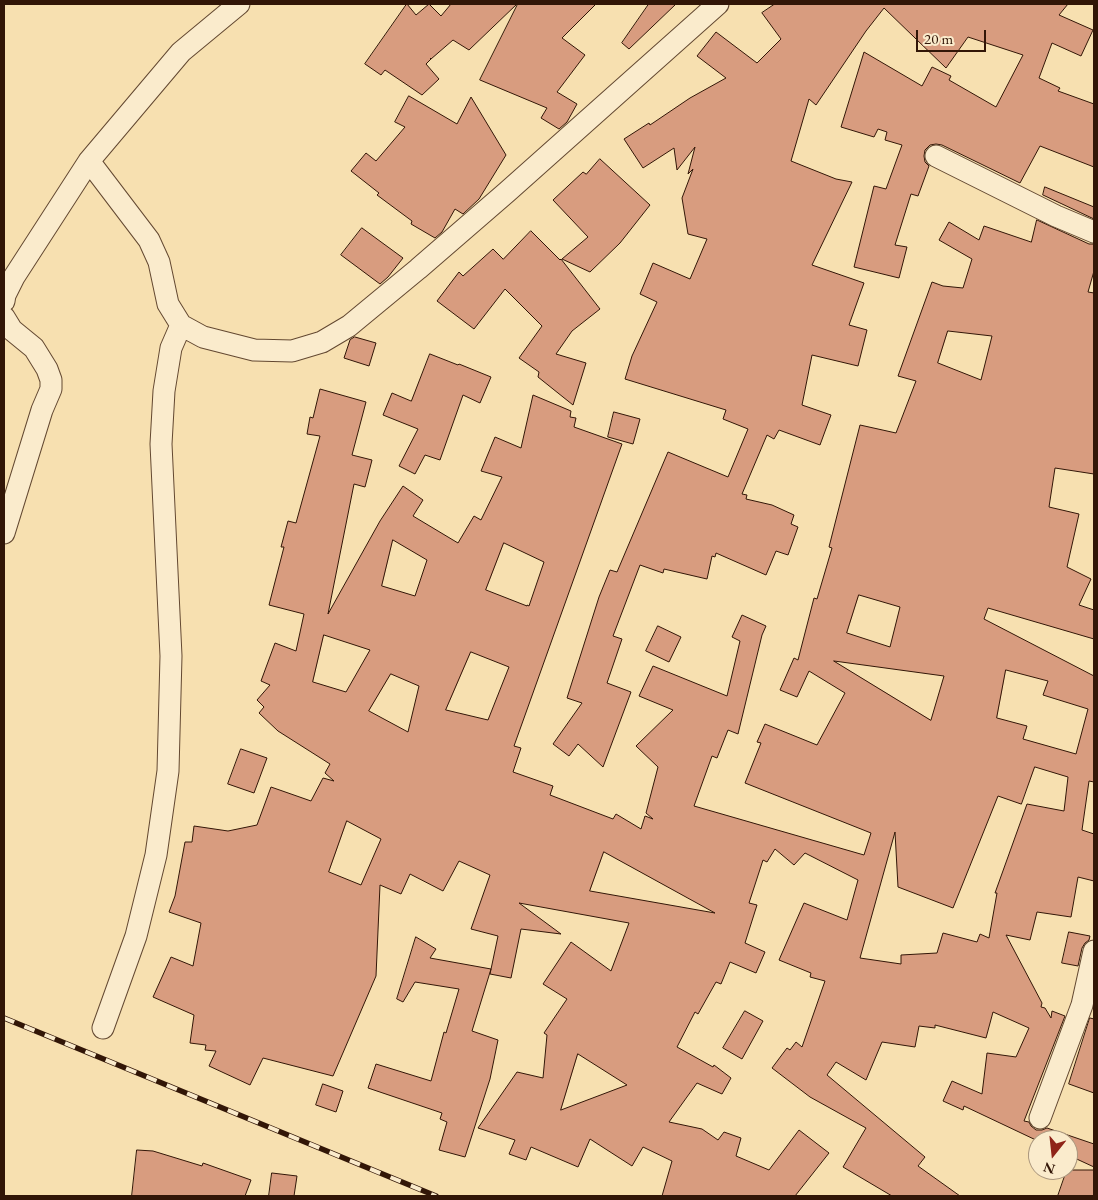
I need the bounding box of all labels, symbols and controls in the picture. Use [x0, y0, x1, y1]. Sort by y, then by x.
scale bar [918, 20, 988, 52]
text: 20 m [924, 29, 953, 48]
north arrow [1028, 1130, 1078, 1180]
text: N [1041, 1158, 1057, 1179]

